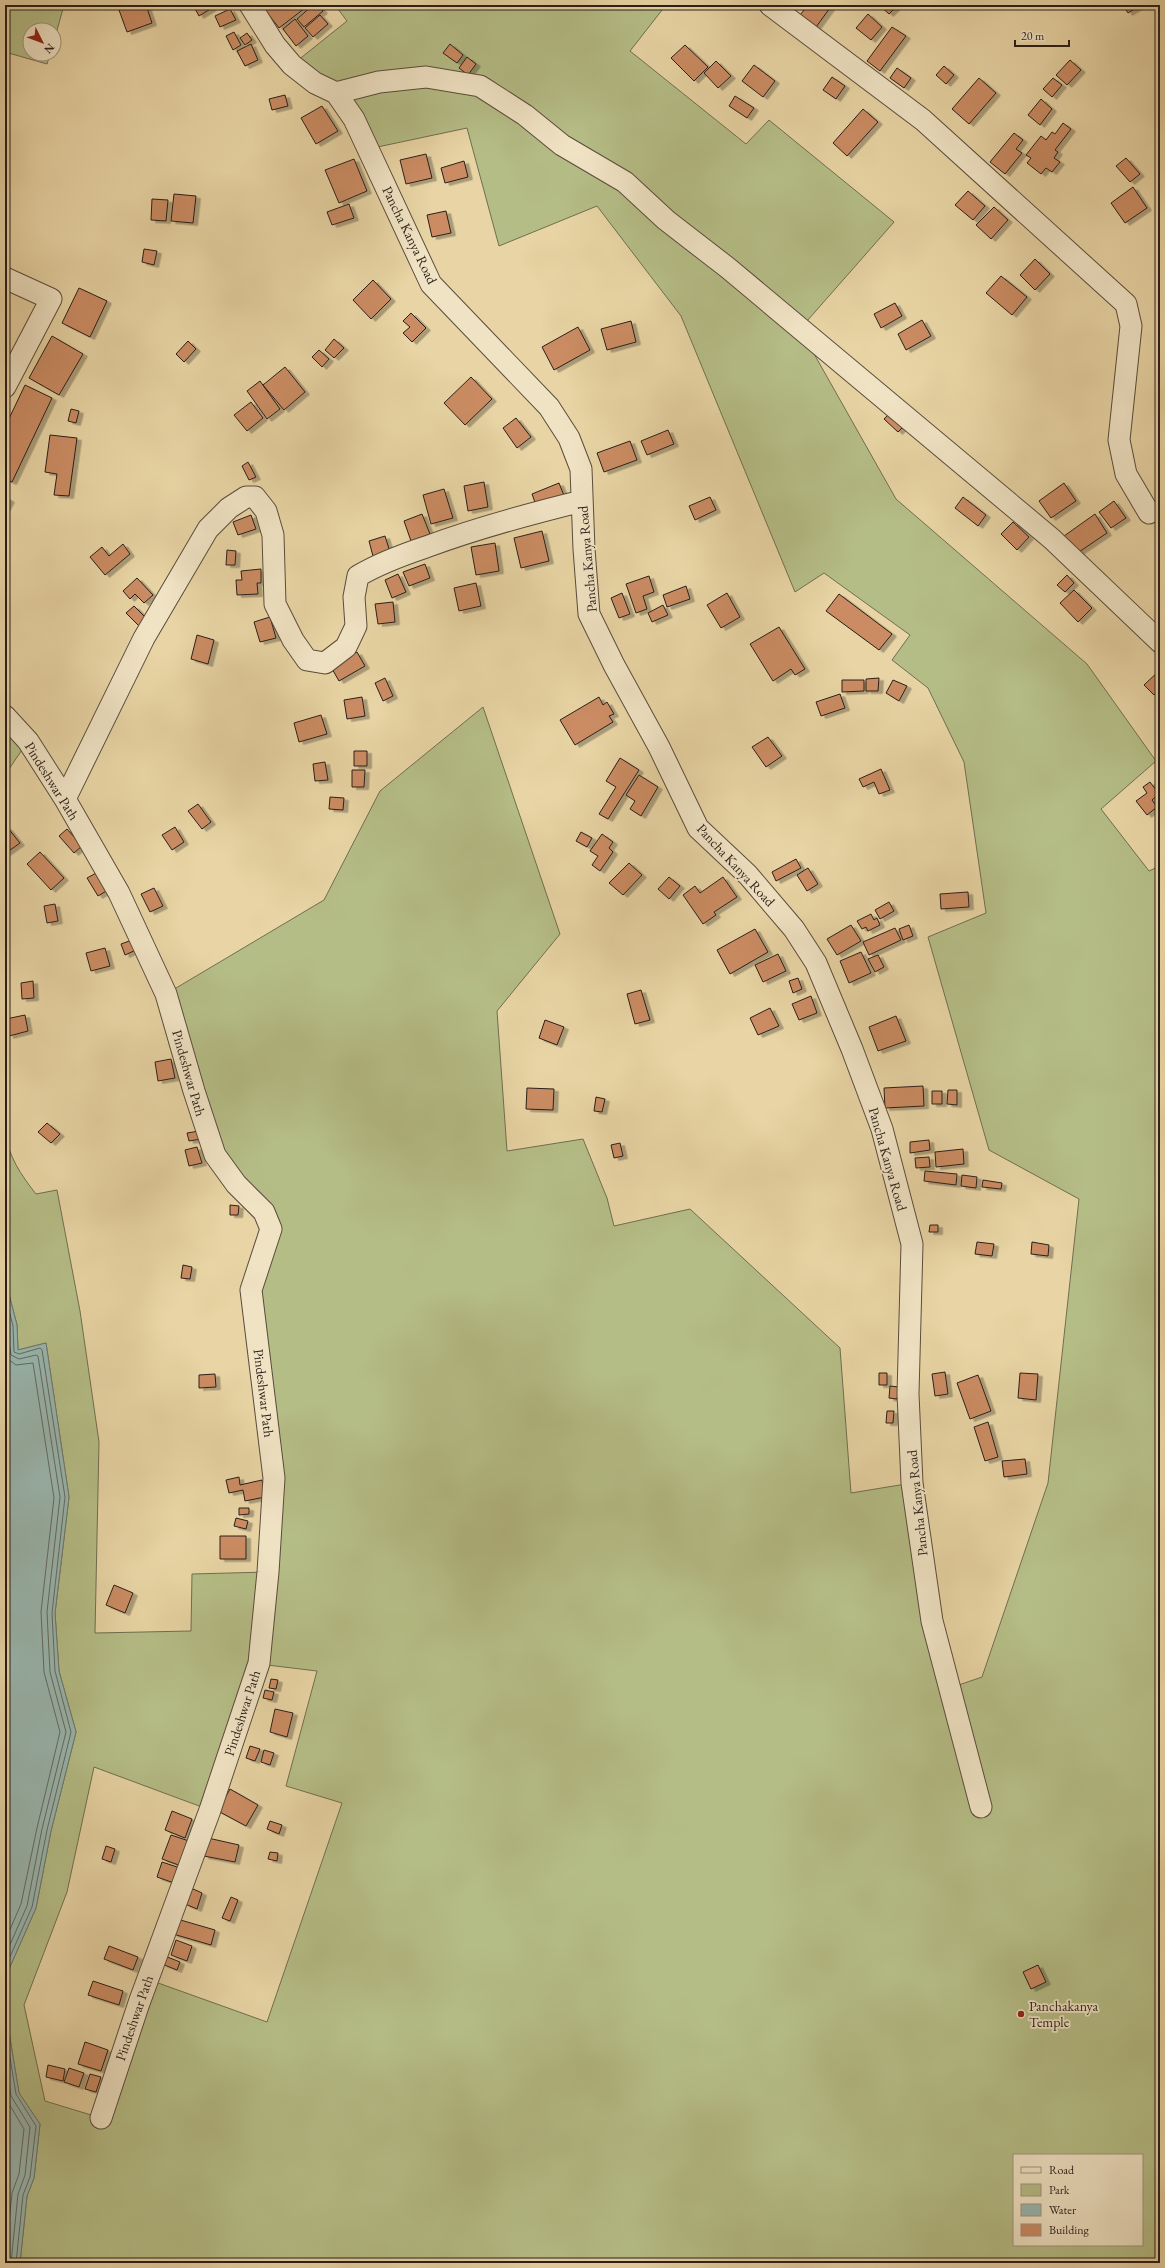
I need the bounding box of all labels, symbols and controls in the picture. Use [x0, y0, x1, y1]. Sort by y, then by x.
north arrow [22, 22, 62, 62]
scale bar [1015, 22, 1069, 48]
text: 20 m [1021, 28, 1045, 44]
text: N [41, 41, 58, 57]
street label: Pancha Kanya Road [378, 183, 442, 288]
street label: Pancha Kanya Road [573, 504, 601, 613]
street label: Pindeshwar Path [21, 738, 83, 824]
street label: Pancha Kanya Road [693, 820, 780, 911]
street label: Pindeshwar Path [168, 1028, 210, 1118]
street label: Pancha Kanya Road [865, 1105, 912, 1214]
street label: Pindeshwar Path [250, 1348, 278, 1438]
street label: Pancha Kanya Road [902, 1448, 932, 1557]
street label: Pindeshwar Path [220, 1668, 264, 1758]
street label: Pindeshwar Path [111, 1973, 157, 2063]
place label: Panchakanya Temple [1029, 1997, 1098, 2031]
marker: Panchakanya Temple [1016, 2009, 1026, 2019]
legend [1013, 2154, 1143, 2246]
text: Road [1049, 2162, 1075, 2178]
text: Park [1049, 2182, 1070, 2198]
text: Water [1049, 2202, 1076, 2218]
text: Building [1049, 2222, 1090, 2238]

